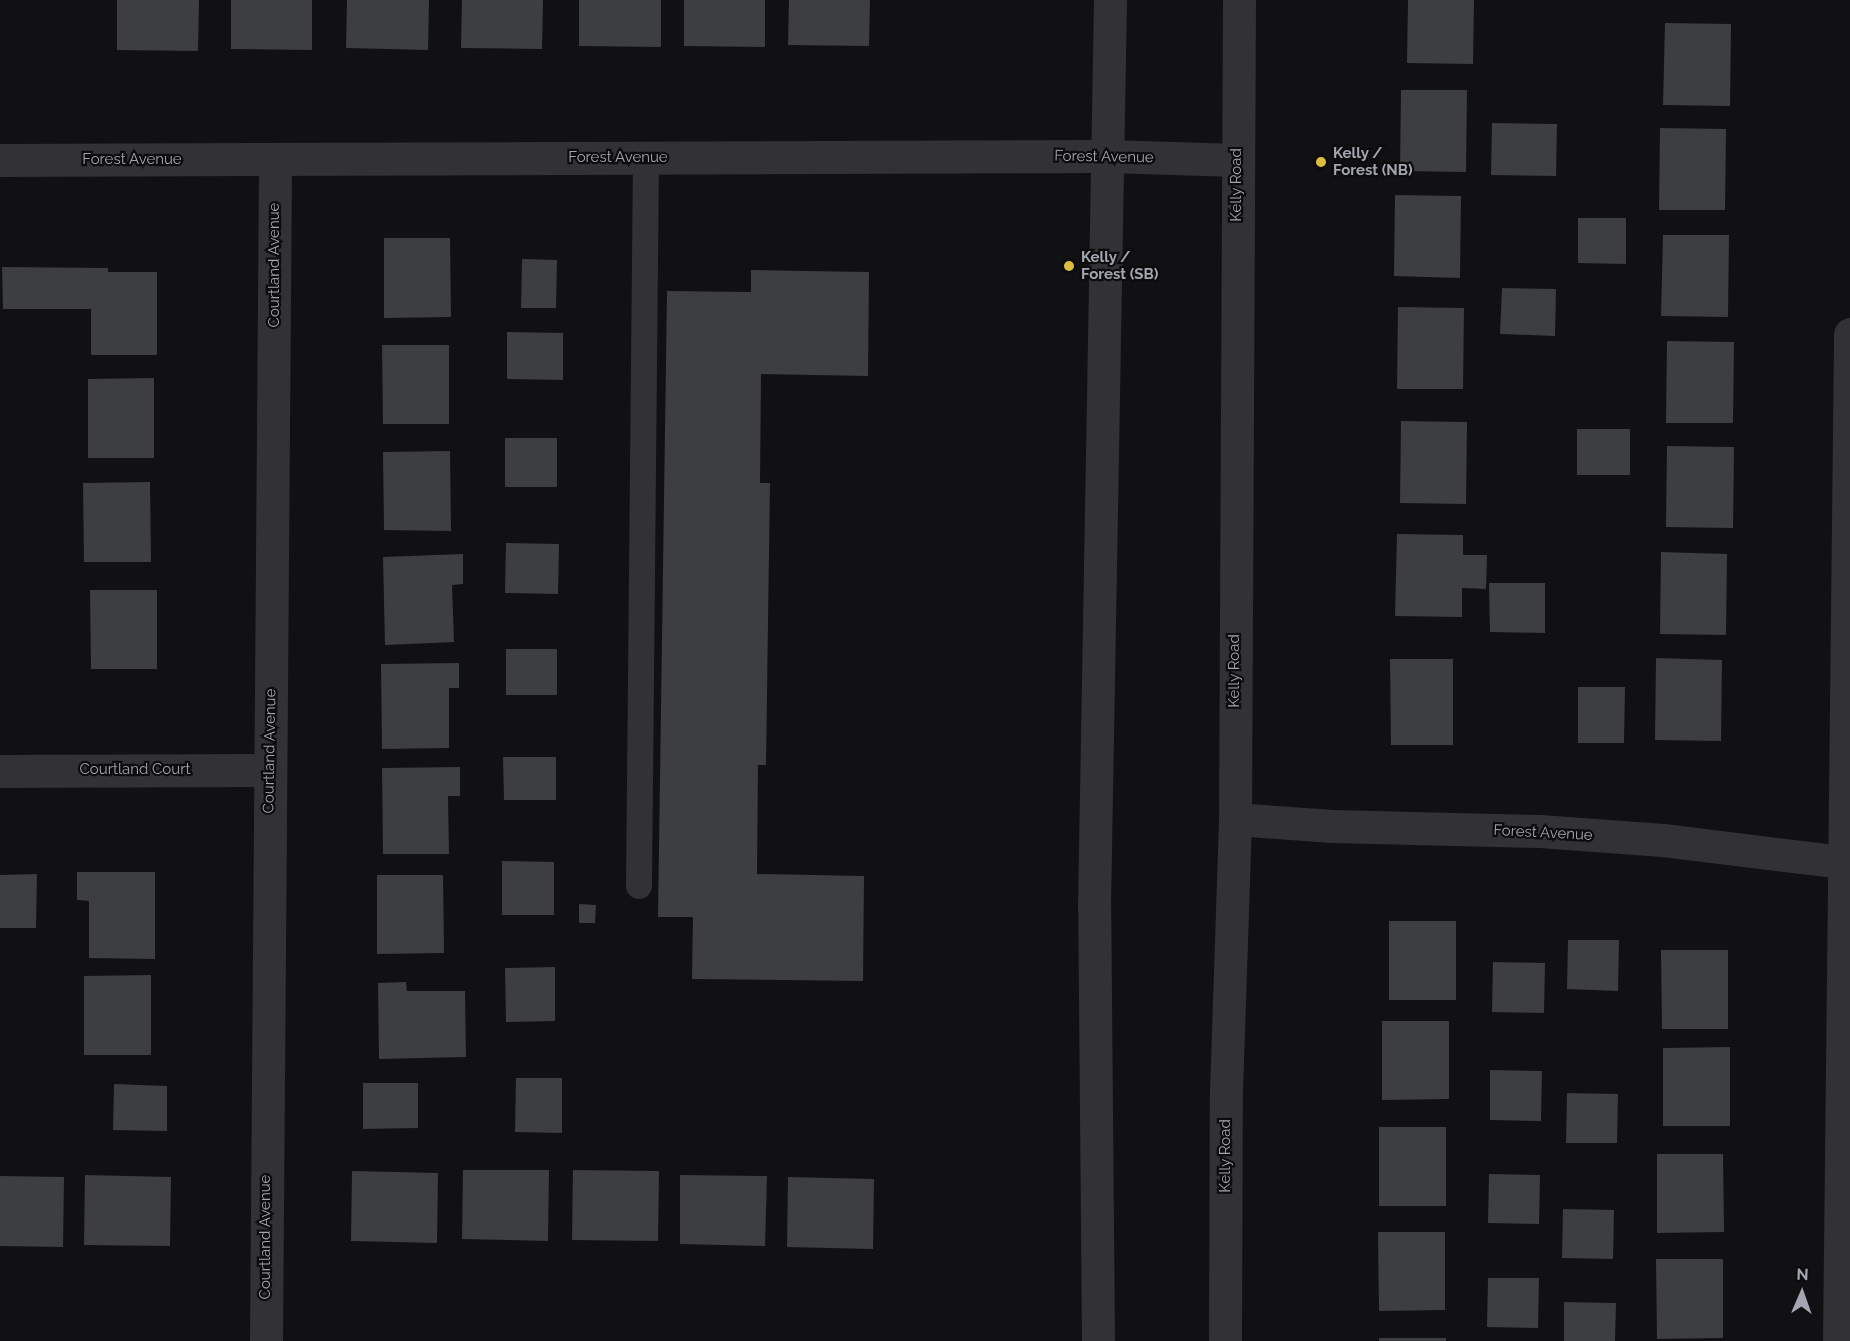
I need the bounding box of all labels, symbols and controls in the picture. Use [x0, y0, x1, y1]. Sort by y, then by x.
place label: Kelly / Forest (NB) [1333, 144, 1413, 179]
street label: Forest Avenue [1054, 147, 1154, 167]
street label: Kelly Road [1228, 148, 1246, 222]
street label: Forest Avenue [568, 149, 668, 167]
street label: Forest Avenue [82, 151, 182, 169]
marker: Kelly / Forest (NB) [1314, 155, 1328, 169]
street label: Courtland Avenue [266, 202, 284, 328]
place label: Kelly / Forest (SB) [1081, 248, 1158, 283]
marker: Kelly / Forest (SB) [1062, 259, 1076, 273]
street label: Kelly Road [1226, 634, 1244, 708]
street label: Courtland Avenue [260, 688, 280, 814]
street label: Courtland Court [80, 761, 190, 779]
street label: Forest Avenue [1493, 821, 1593, 845]
street label: Kelly Road [1217, 1119, 1235, 1193]
street label: Courtland Avenue [257, 1174, 275, 1300]
north arrow [1772, 1263, 1832, 1323]
text: N [1796, 1265, 1809, 1284]

